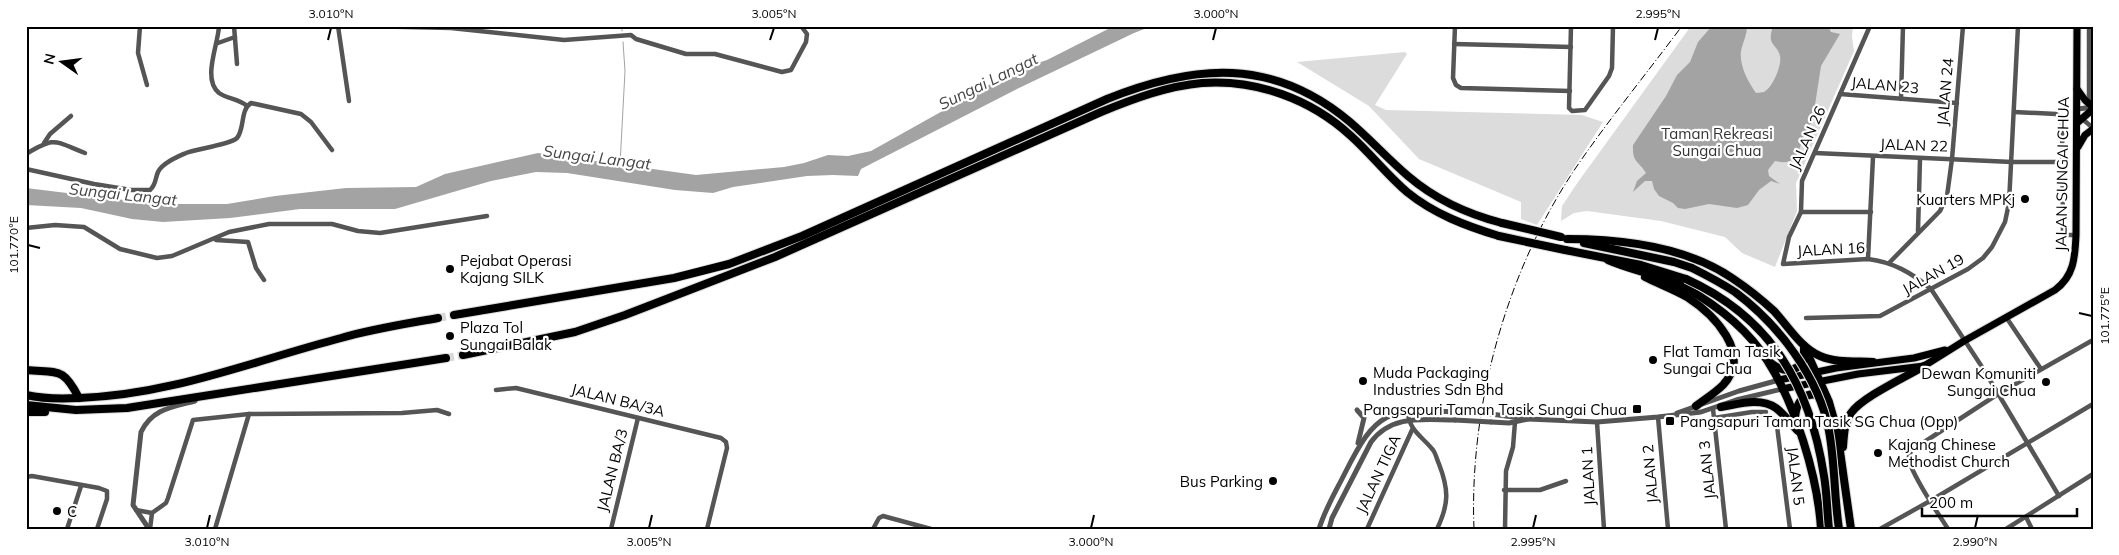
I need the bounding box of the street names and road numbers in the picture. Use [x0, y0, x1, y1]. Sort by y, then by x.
street label: JALAN 24 [1933, 57, 1957, 127]
street label: JALAN 23 [1850, 73, 1920, 97]
street label: JALAN SUNGAI CHUA [2051, 96, 2073, 252]
street label: JALAN 26 [1784, 103, 1830, 173]
street label: JALAN 22 [1880, 134, 1948, 156]
street label: JALAN 16 [1797, 238, 1865, 260]
street label: JALAN 19 [1899, 249, 1967, 299]
street label: JALAN BA/3A [569, 379, 667, 421]
street label: JALAN BA/3 [593, 427, 631, 513]
street label: JALAN TIGA [1351, 432, 1405, 516]
street label: JALAN 3 [1694, 440, 1720, 500]
street label: JALAN 2 [1638, 444, 1662, 504]
street label: JALAN 1 [1577, 446, 1599, 506]
street label: JALAN 5 [1783, 446, 1809, 506]

